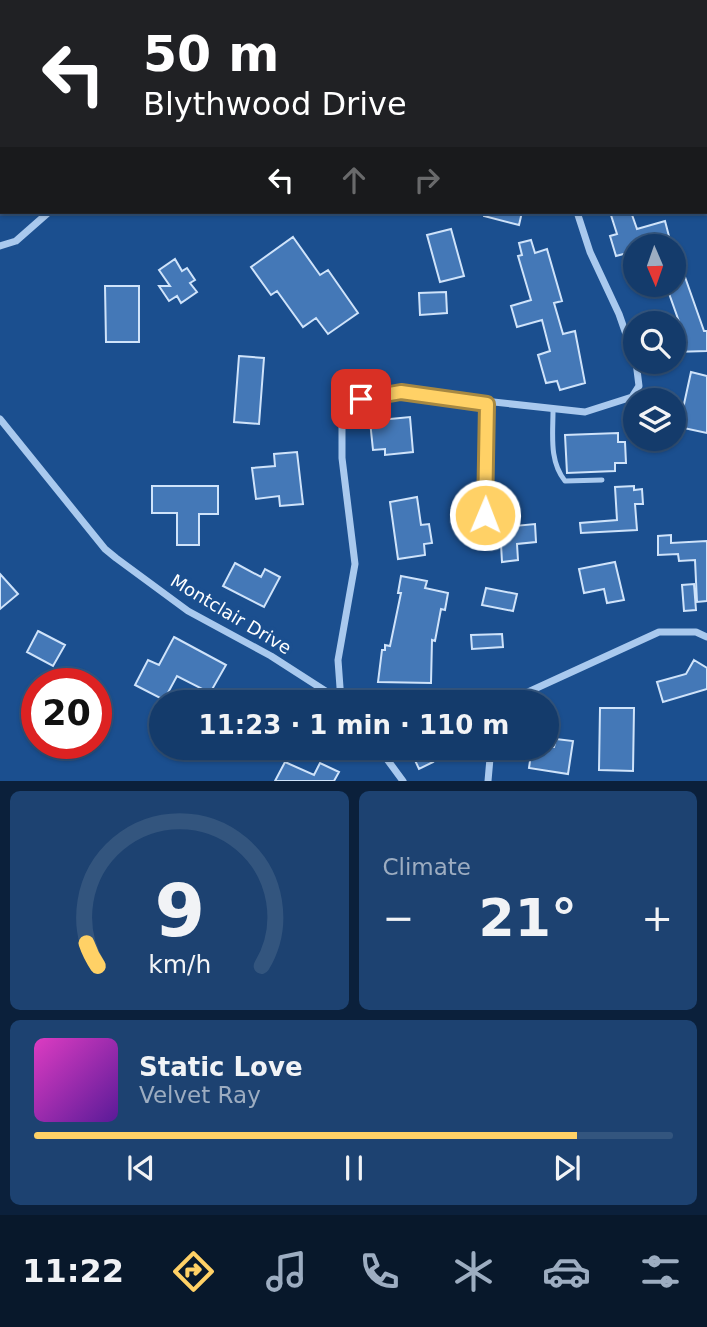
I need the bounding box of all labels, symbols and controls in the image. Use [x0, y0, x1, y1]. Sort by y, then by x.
text: 50 m [143, 26, 279, 83]
icon: left [28, 28, 119, 119]
text: Blythwood Drive [143, 85, 407, 123]
icon: left [262, 161, 300, 199]
icon: ahead [335, 161, 373, 199]
icon: right [408, 161, 446, 199]
north arrow [623, 234, 686, 298]
map controls [623, 234, 686, 451]
button: search [623, 311, 686, 374]
pin [331, 369, 391, 429]
icon: arrive [342, 380, 380, 418]
button: layers [623, 388, 686, 451]
position arrow [448, 478, 522, 552]
street label: Montclair Drive [167, 570, 295, 658]
speed limit sign: 20 [21, 668, 112, 759]
text: 11:23 · 1 min · 110 m [199, 710, 509, 740]
text: Climate [383, 854, 471, 880]
text: 9 [154, 869, 205, 954]
text: 21° [479, 888, 577, 948]
text: − [383, 896, 414, 940]
text: + [641, 896, 673, 940]
text: km/h [148, 950, 211, 979]
text: Static Love [139, 1052, 303, 1082]
text: Velvet Ray [139, 1082, 261, 1108]
icon: previous [122, 1149, 160, 1187]
icon: pause [335, 1149, 373, 1187]
icon: next [548, 1149, 586, 1187]
icon: directions [169, 1247, 218, 1296]
icon: music [262, 1247, 311, 1296]
icon: phone [355, 1247, 404, 1296]
icon: climate [449, 1247, 498, 1296]
icon: car [542, 1247, 591, 1296]
icon: filters [636, 1247, 685, 1296]
text: 11:22 [22, 1252, 124, 1290]

